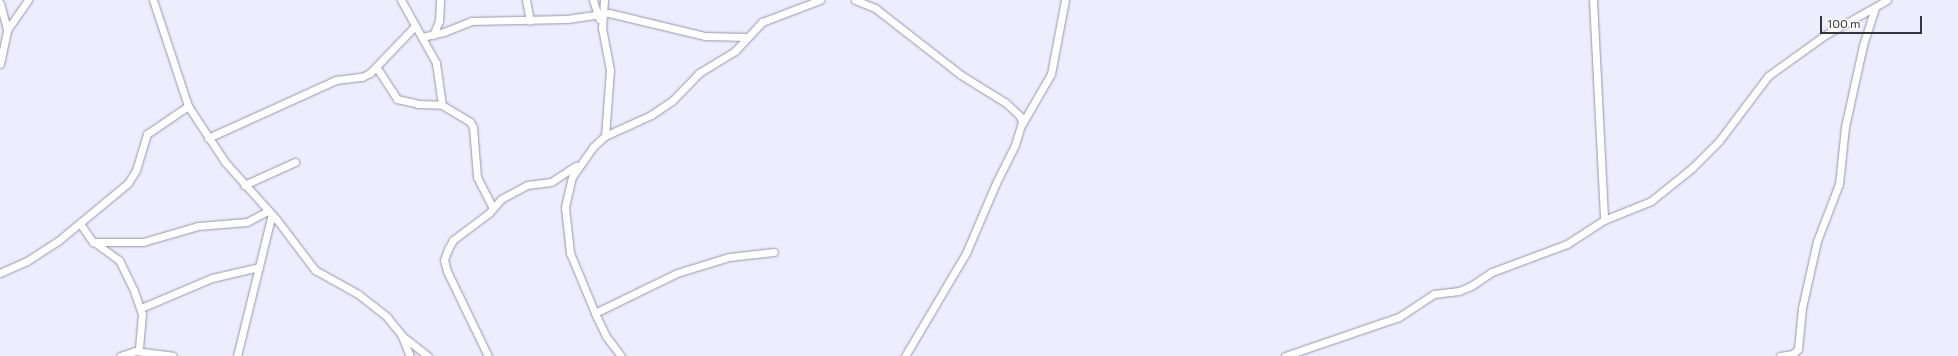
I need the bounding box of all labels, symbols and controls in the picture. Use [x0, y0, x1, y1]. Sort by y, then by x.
scale bar [1822, 8, 1924, 34]
text: 100 m [1827, 16, 1861, 30]

